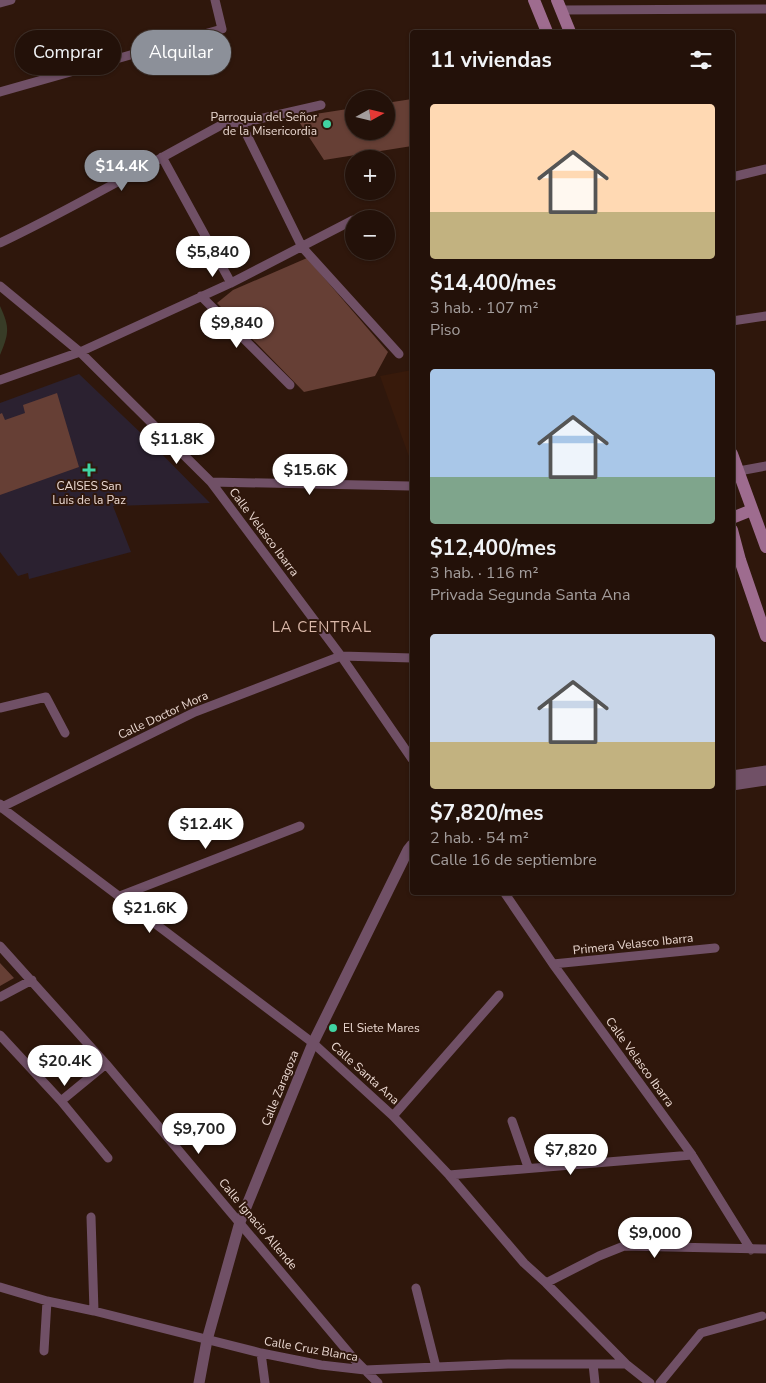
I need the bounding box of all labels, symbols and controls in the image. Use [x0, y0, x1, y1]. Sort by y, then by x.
chip: Comprar [15, 30, 121, 75]
chip: Alquilar [131, 30, 231, 75]
text: 11 viviendas [430, 46, 552, 74]
icon: filters [687, 46, 715, 74]
north arrow [345, 90, 395, 140]
map controls [345, 90, 395, 260]
place label: Parroquia del Señor de la Misericordia [211, 109, 318, 139]
marker: Parroquia del Señor de la Misericordia [321, 118, 333, 130]
icon: home [528, 137, 618, 227]
pin: $14.4K [81, 150, 163, 192]
button: + [345, 150, 395, 200]
text: $14.4K [96, 155, 149, 177]
button: − [345, 210, 395, 260]
pin: $5,840 [172, 236, 254, 278]
text: $5,840 [187, 241, 239, 263]
text: $14,400/mes [430, 269, 556, 297]
text: 3 hab. · 107 m² [430, 297, 538, 319]
pin: $9,840 [196, 306, 278, 349]
text: $9,840 [211, 312, 263, 334]
text: Piso [430, 319, 460, 341]
icon: home [528, 402, 618, 492]
pin: $11.8K [136, 422, 218, 465]
text: $11.8K [151, 428, 204, 450]
pin: $15.6K [269, 454, 351, 496]
text: $15.6K [284, 459, 337, 481]
marker: CAISES San Luis de la Paz [82, 463, 96, 477]
place label: CAISES San Luis de la Paz [52, 478, 126, 508]
street label: Calle Velasco Ibarra [225, 484, 303, 580]
text: $12,400/mes [430, 534, 556, 562]
text: 3 hab. · 116 m² [430, 562, 538, 584]
text: Privada Segunda Santa Ana [430, 584, 630, 606]
district label: LA CENTRAL [272, 617, 372, 637]
icon: home [528, 667, 618, 757]
street label: Calle Doctor Mora [115, 687, 211, 743]
text: $7,820/mes [430, 799, 544, 827]
pin: $12.4K [165, 808, 247, 850]
text: $12.4K [180, 813, 233, 835]
text: 2 hab. · 54 m² [430, 827, 529, 849]
text: Calle 16 de septiembre [430, 849, 597, 871]
pin: $21.6K [109, 892, 191, 934]
text: $21.6K [124, 897, 177, 919]
street label: Primera Velasco Ibarra [572, 930, 694, 958]
street label: Calle Velasco Ibarra [602, 1014, 678, 1110]
place label: El Siete Mares [343, 1020, 420, 1036]
marker: El Siete Mares [327, 1022, 339, 1034]
street label: Calle Santa Ana [327, 1038, 403, 1108]
pin: $20.4K [24, 1044, 106, 1087]
street label: Calle Zaragoza [258, 1048, 302, 1128]
text: $20.4K [39, 1050, 92, 1072]
pin: $9,700 [158, 1112, 240, 1155]
text: $9,700 [173, 1118, 225, 1140]
pin: $7,820 [530, 1134, 612, 1176]
text: $7,820 [545, 1139, 597, 1161]
street label: Calle Ignacio Allende [215, 1175, 301, 1273]
pin: $9,000 [614, 1216, 696, 1259]
text: $9,000 [629, 1222, 681, 1244]
street label: Calle Cruz Blanca [263, 1333, 359, 1365]

